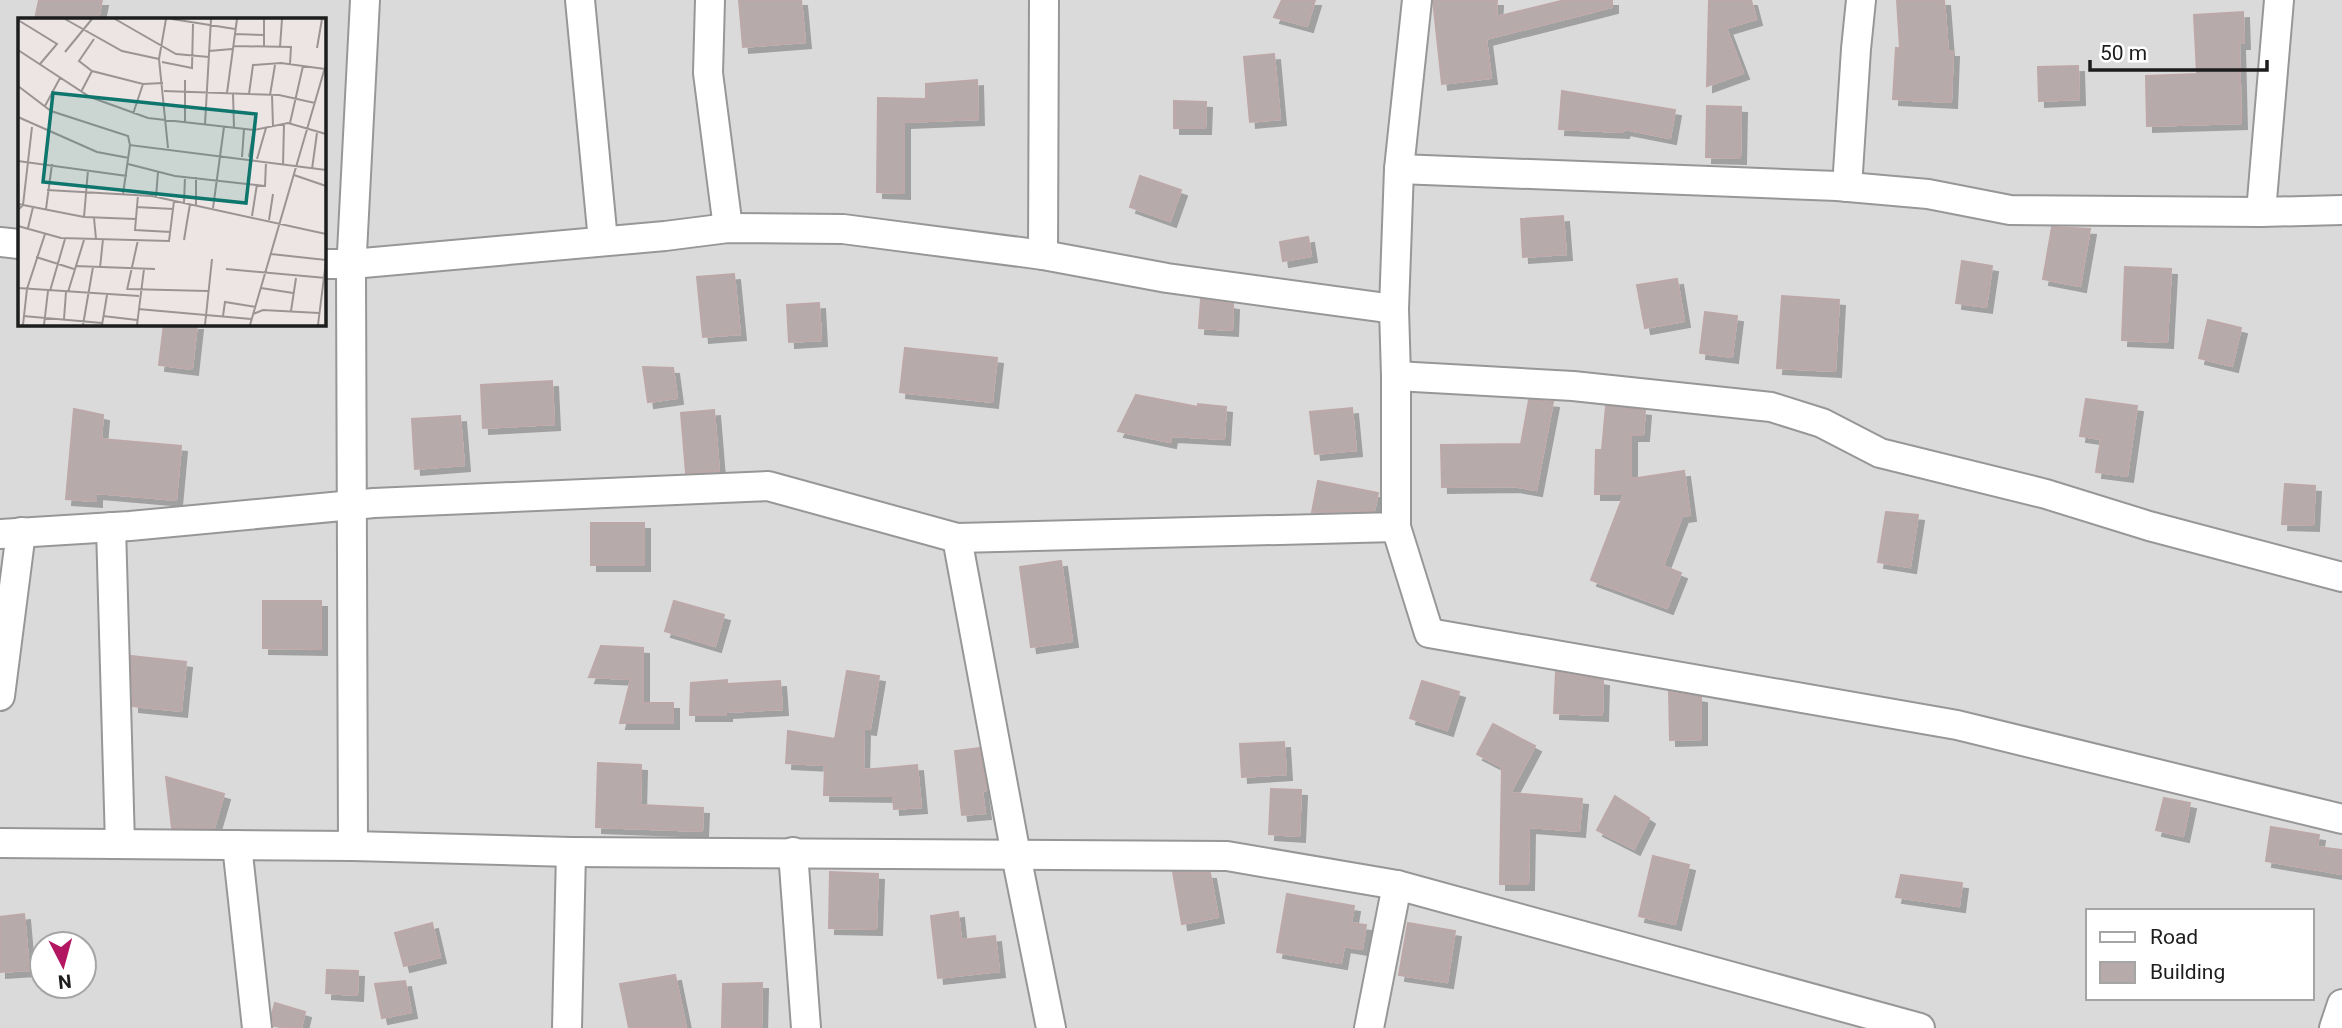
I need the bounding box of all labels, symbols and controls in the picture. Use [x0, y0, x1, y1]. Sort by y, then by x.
inset map [18, 18, 326, 326]
scale bar [2090, 28, 2267, 72]
text: 50 m [2100, 41, 2147, 65]
legend [2086, 909, 2314, 1000]
text: Road [2150, 925, 2198, 949]
north arrow [28, 930, 98, 1000]
text: Building [2150, 960, 2225, 984]
text: N [57, 969, 73, 994]

